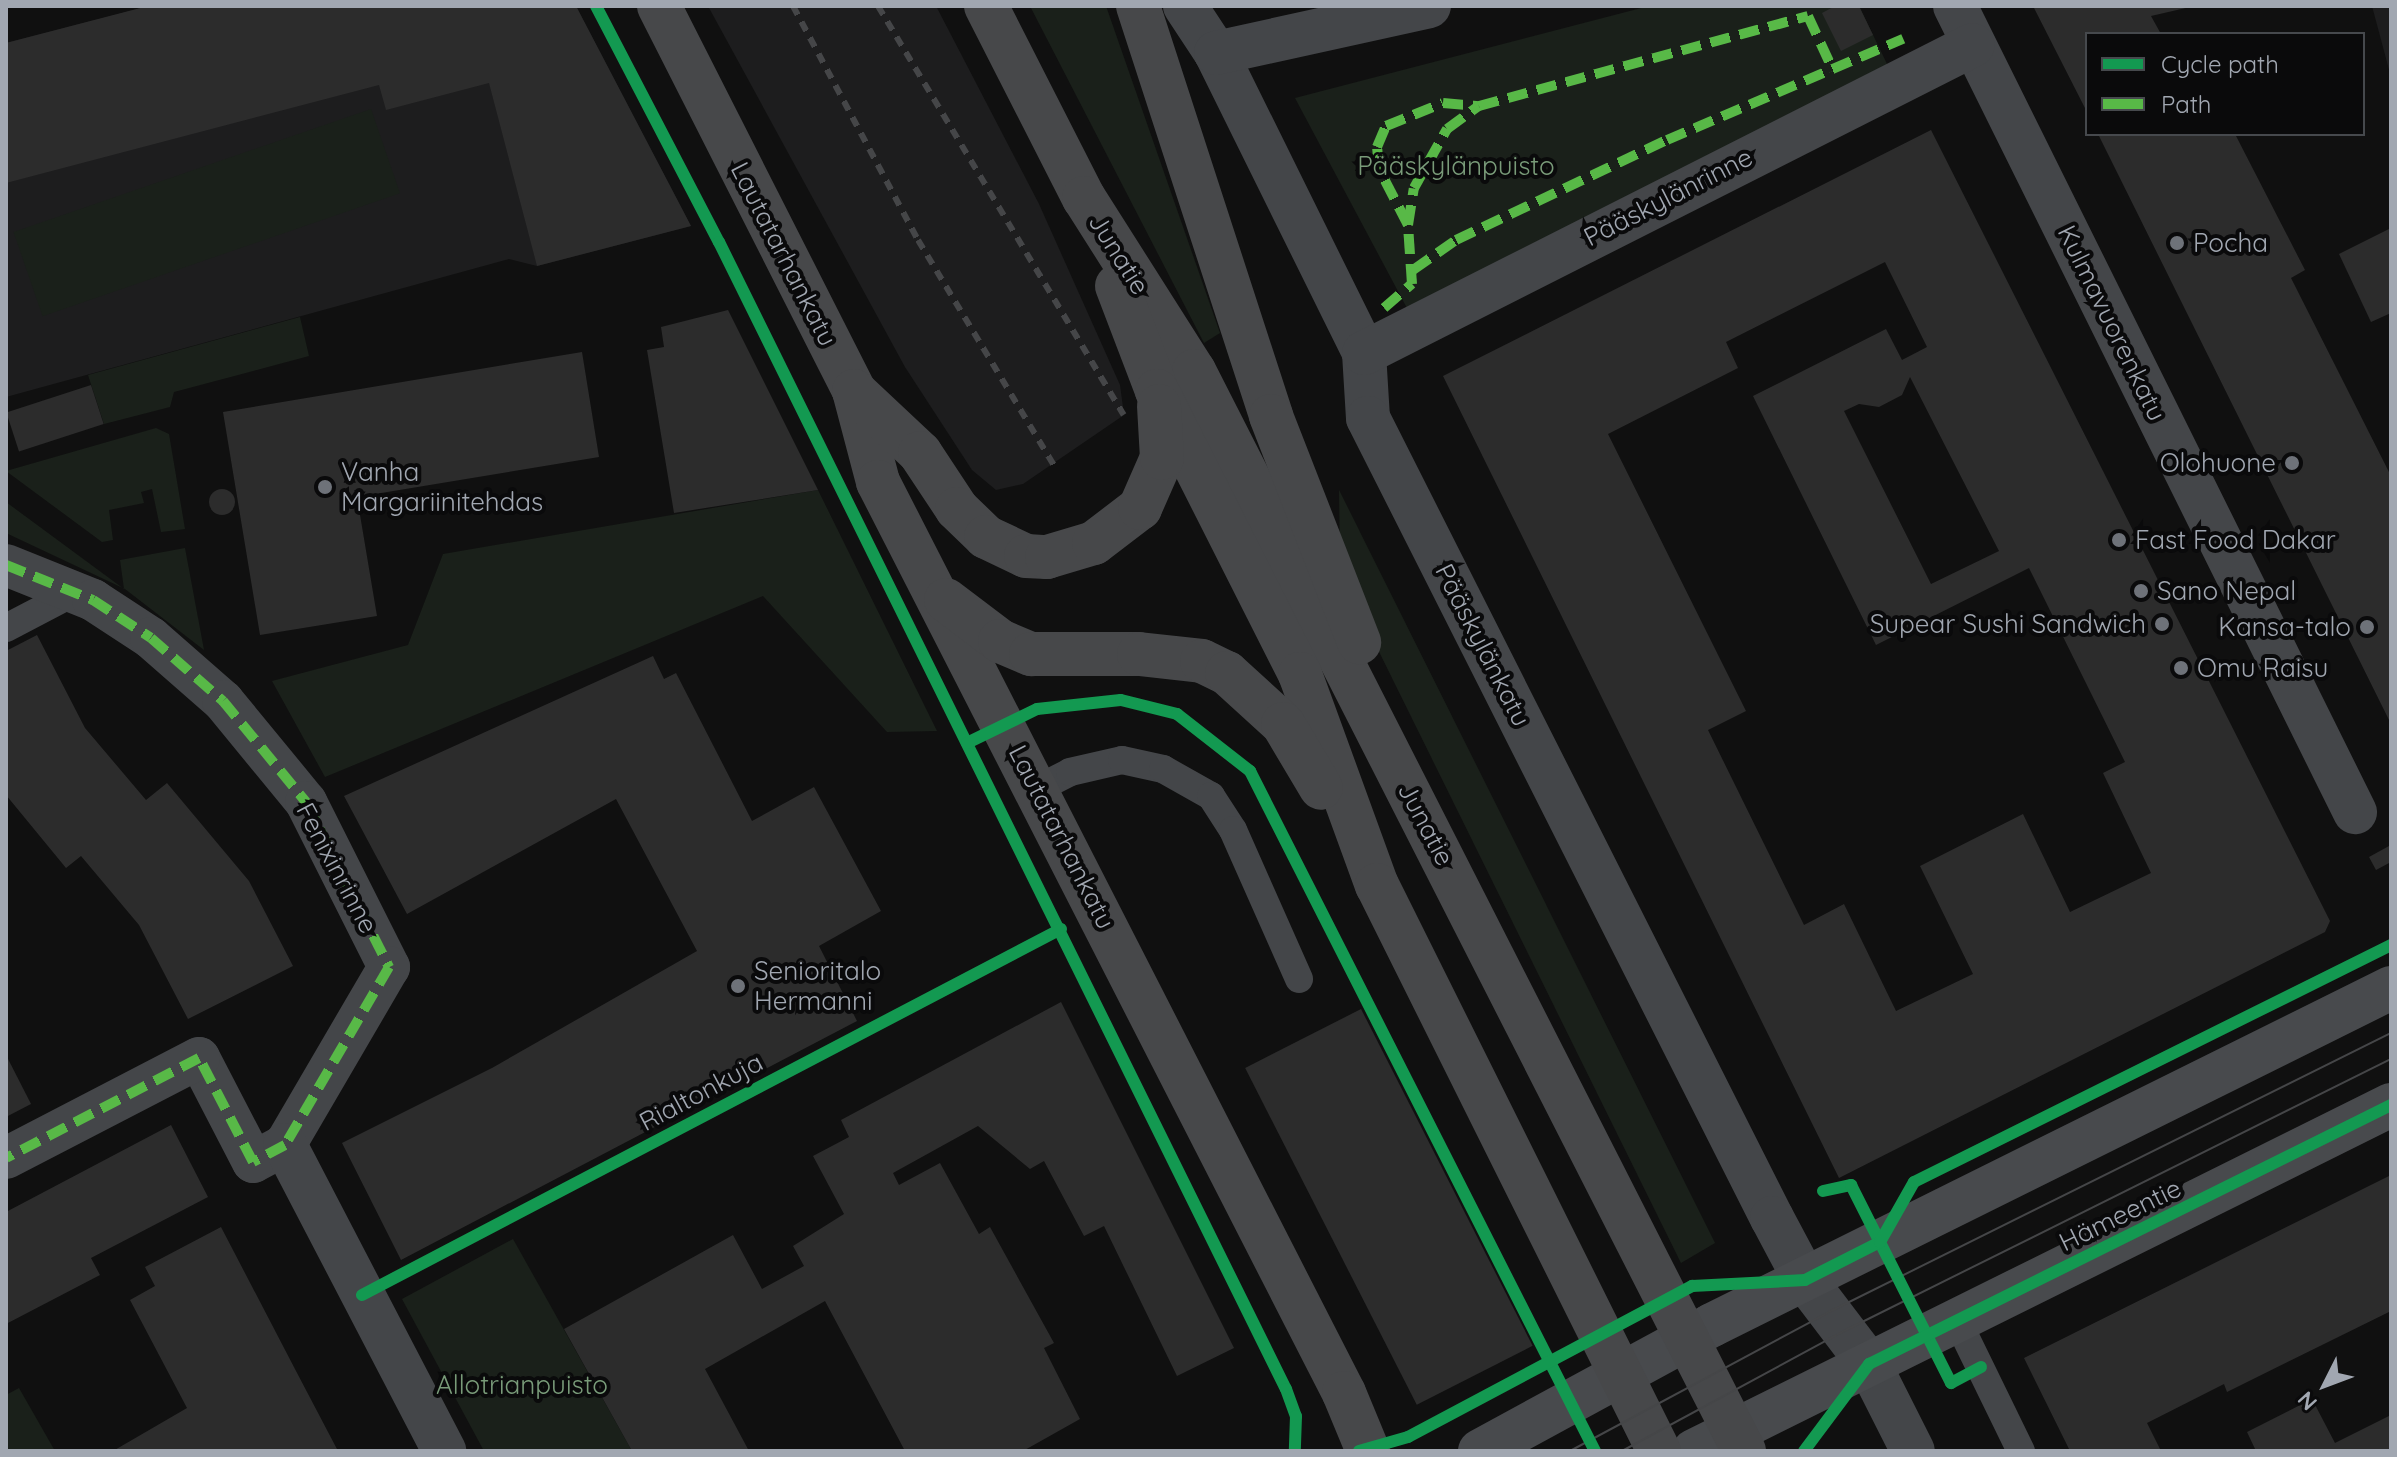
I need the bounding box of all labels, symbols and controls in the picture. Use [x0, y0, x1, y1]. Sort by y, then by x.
legend [2085, 32, 2365, 136]
text: Cycle path [2161, 49, 2279, 79]
text: Path [2161, 89, 2212, 119]
street label: Pääskylänrinne [1578, 141, 1758, 253]
park label: Pääskylänpuisto [1357, 150, 1555, 182]
street label: Lautatarhankatu [724, 157, 844, 351]
street label: Junatie [1082, 208, 1156, 300]
street label: Kulmavuorenkatu [2051, 220, 2173, 426]
place label: Pocha [2193, 227, 2268, 259]
marker: Pocha [2168, 234, 2186, 252]
place label: Olohuone [2160, 447, 2276, 479]
marker: Olohuone [2283, 454, 2301, 472]
place label: Vanha Margariinitehdas [341, 456, 543, 518]
marker: Vanha Margariinitehdas [316, 478, 334, 496]
place label: Fast Food Dakar [2135, 524, 2336, 556]
marker: Fast Food Dakar [2110, 531, 2128, 549]
street label: Pääskylänkatu [1429, 559, 1537, 731]
place label: Sano Nepal [2157, 575, 2296, 607]
marker: Sano Nepal [2132, 582, 2150, 600]
place label: Supear Sushi Sandwich [1870, 608, 2146, 640]
place label: Kansa-talo [2218, 611, 2351, 643]
marker: Supear Sushi Sandwich [2153, 615, 2171, 633]
marker: Kansa-talo [2358, 618, 2376, 636]
place label: Omu Raisu [2197, 652, 2328, 684]
marker: Omu Raisu [2172, 659, 2190, 677]
street label: Lautatarhankatu [1002, 740, 1122, 934]
street label: Junatie [1391, 777, 1461, 871]
street label: Fenixinrinne [290, 797, 384, 939]
place label: Senioritalo Hermanni [754, 955, 881, 1016]
marker: Senioritalo Hermanni [729, 977, 747, 995]
street label: Rialtonkuja [634, 1046, 768, 1138]
street label: Hämeentie [2054, 1172, 2186, 1258]
north arrow [2285, 1345, 2365, 1425]
park label: Allotrianpuisto [436, 1369, 608, 1401]
text: N [2291, 1386, 2323, 1416]

